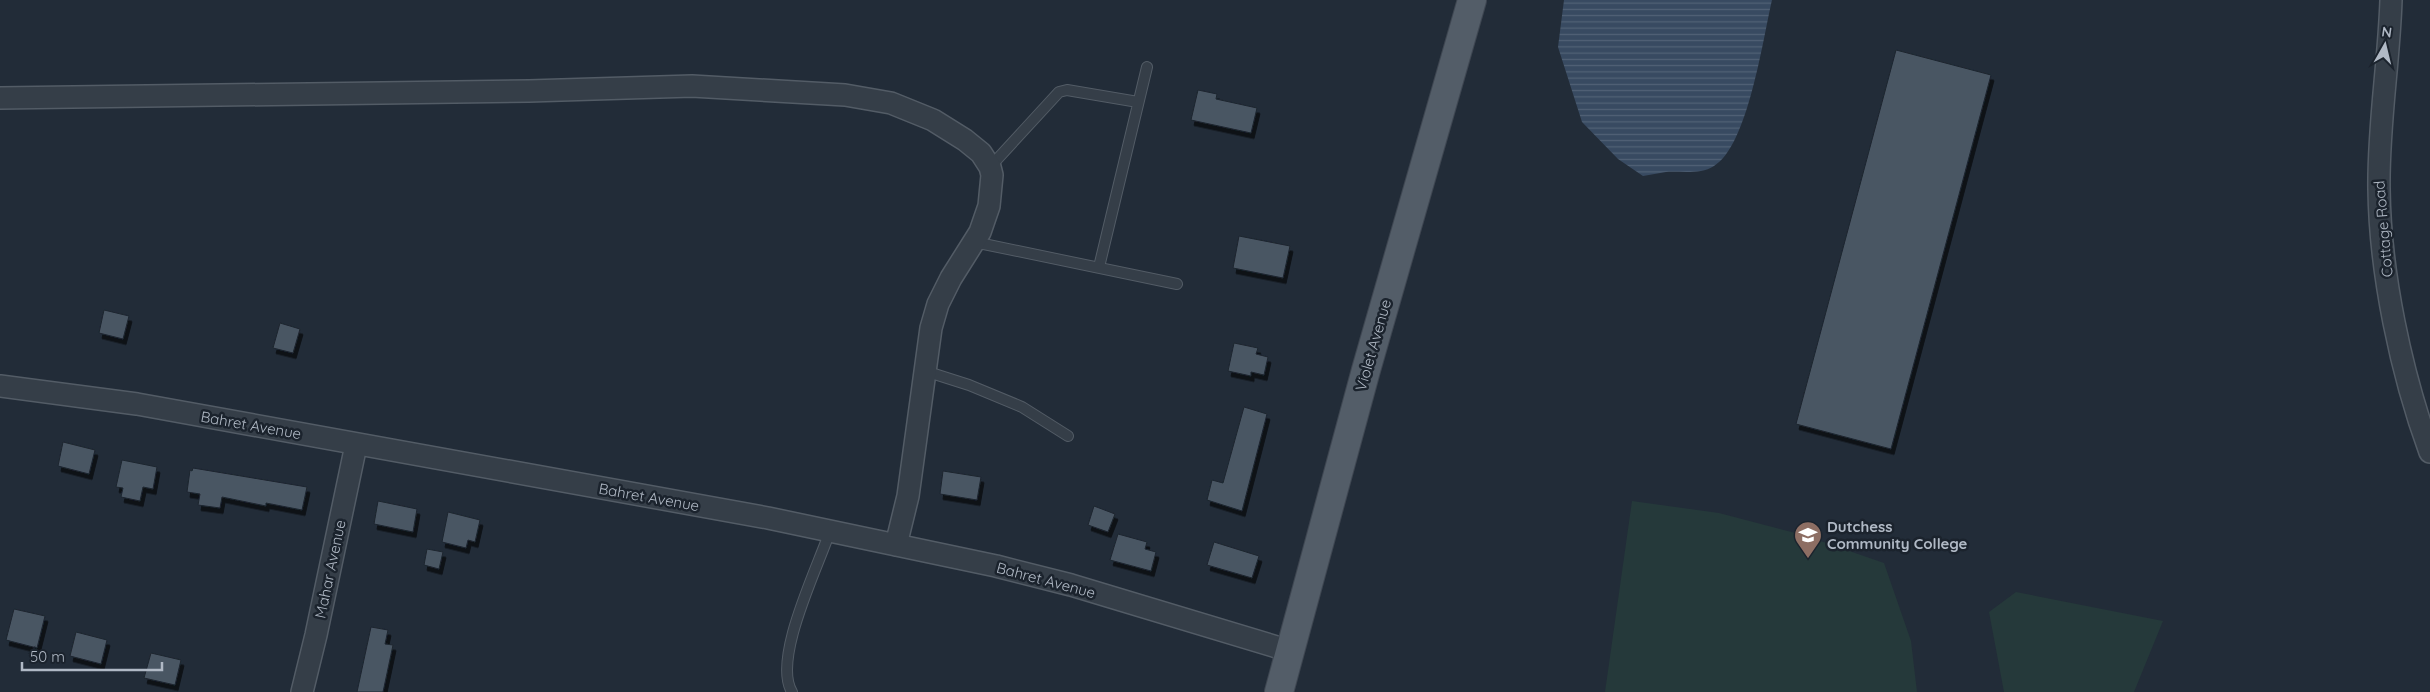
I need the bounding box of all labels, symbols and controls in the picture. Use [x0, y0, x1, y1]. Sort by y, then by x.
north arrow [2360, 20, 2410, 70]
text: N [2380, 22, 2393, 42]
street label: Cottage Road [2369, 180, 2397, 278]
street label: Violet Avenue [1351, 297, 1395, 393]
street label: Bahret Avenue [199, 407, 303, 443]
street label: Bahret Avenue [597, 479, 701, 515]
place label: Dutchess Community College [1827, 517, 1968, 553]
street label: Mahar Avenue [310, 518, 350, 620]
school or university icon: Dutchess Community College [1793, 520, 1823, 559]
street label: Bahret Avenue [994, 558, 1098, 602]
scale bar [22, 640, 162, 672]
text: 50 m [30, 647, 65, 666]

